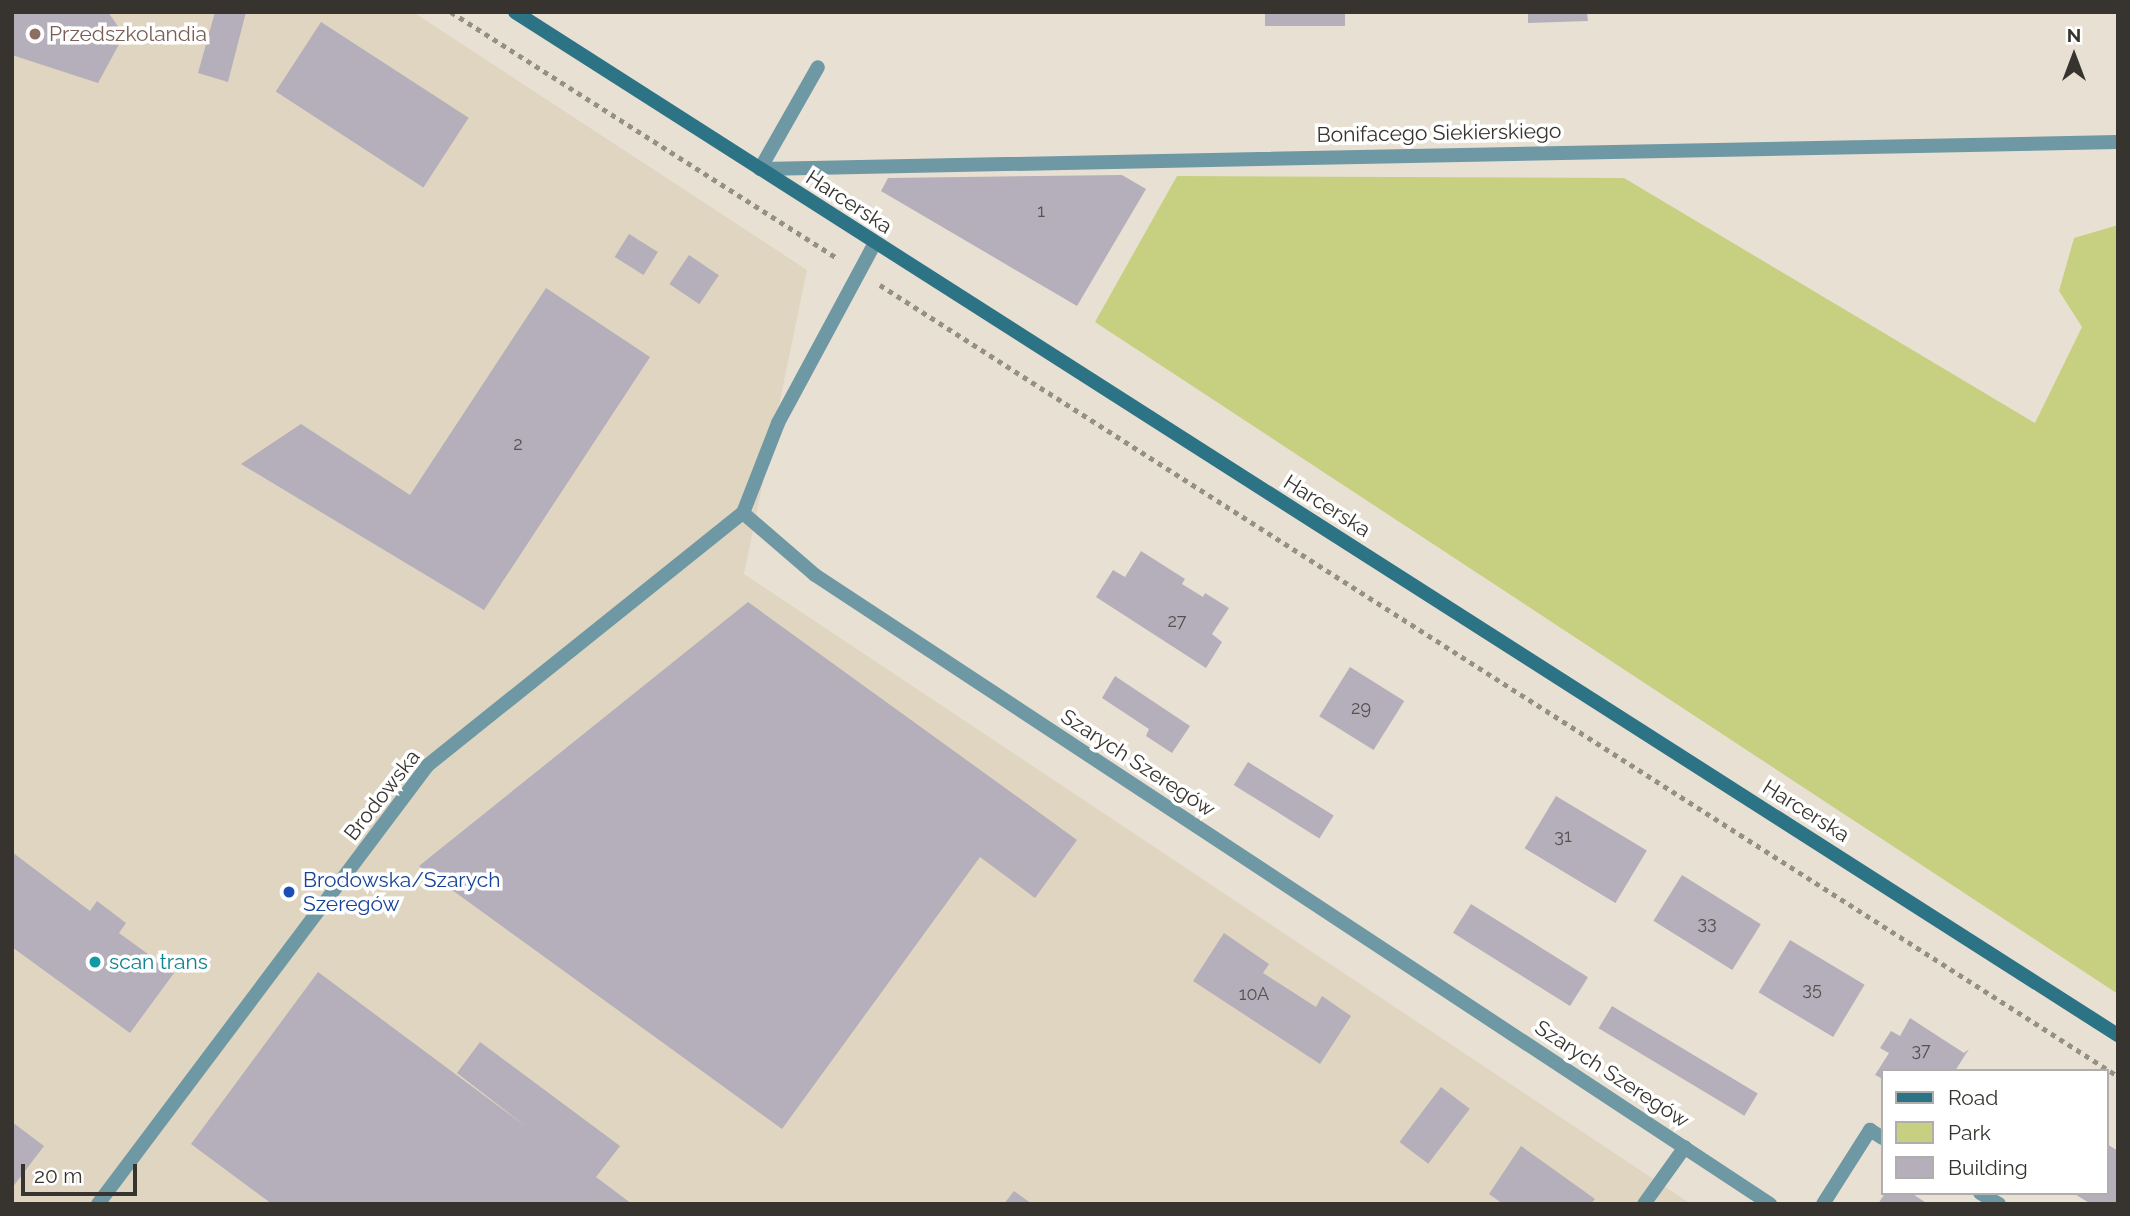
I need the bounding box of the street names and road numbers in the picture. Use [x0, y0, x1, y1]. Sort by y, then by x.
street label: Bonifacego Siekierskiego [1316, 118, 1562, 148]
street label: Harcerska [801, 165, 897, 239]
street label: Harcerska [1279, 469, 1375, 543]
street label: Szarych Szeregów [1056, 704, 1220, 822]
street label: Brodowska [339, 745, 425, 845]
street label: Harcerska [1758, 774, 1854, 848]
street label: Szarych Szeregów [1530, 1015, 1694, 1133]

